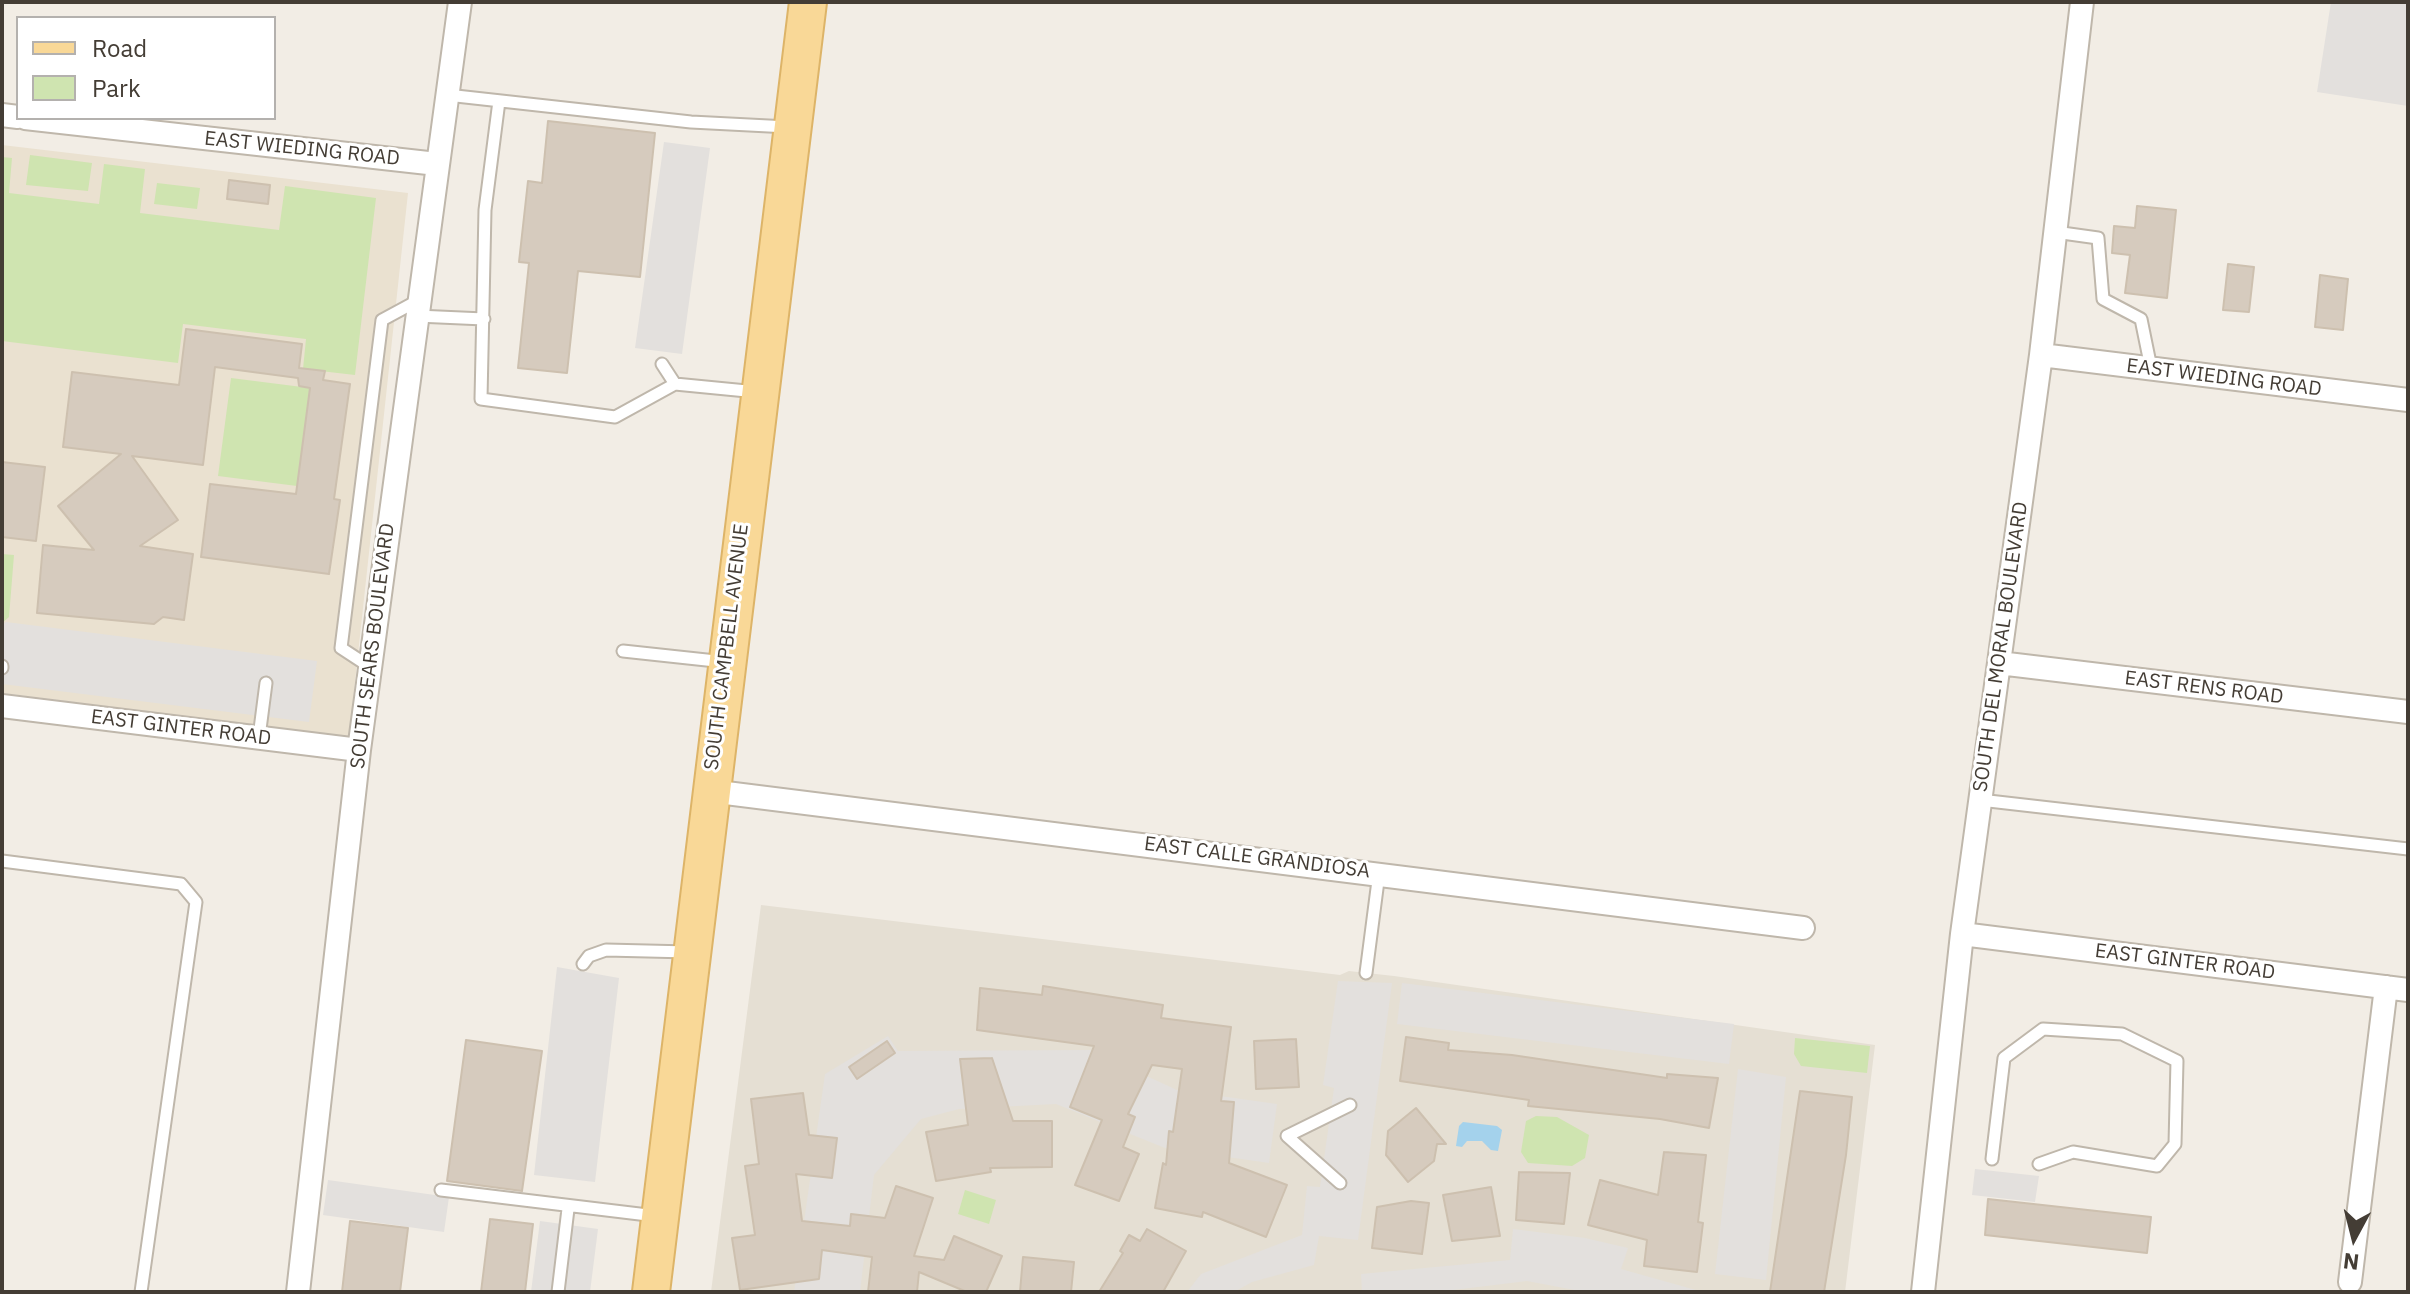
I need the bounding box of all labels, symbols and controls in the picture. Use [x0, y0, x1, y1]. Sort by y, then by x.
legend [16, 16, 276, 120]
text: Road [92, 32, 147, 64]
text: Park [92, 72, 141, 104]
street label: EAST WIEDING ROAD [203, 127, 401, 171]
street label: EAST WIEDING ROAD [2125, 354, 2323, 402]
street label: SOUTH DEL MORAL BOULEVARD [1969, 500, 2033, 794]
street label: SOUTH SEARS BOULEVARD [346, 522, 400, 770]
street label: SOUTH CAMPBELL AVENUE [700, 523, 754, 771]
street label: EAST RENS ROAD [2123, 666, 2285, 710]
street label: EAST GINTER ROAD [90, 705, 272, 751]
street label: EAST CALLE GRANDIOSA [1143, 832, 1371, 884]
street label: EAST GINTER ROAD [2094, 939, 2276, 985]
north arrow [2314, 1198, 2394, 1278]
text: N [2341, 1247, 2361, 1278]

